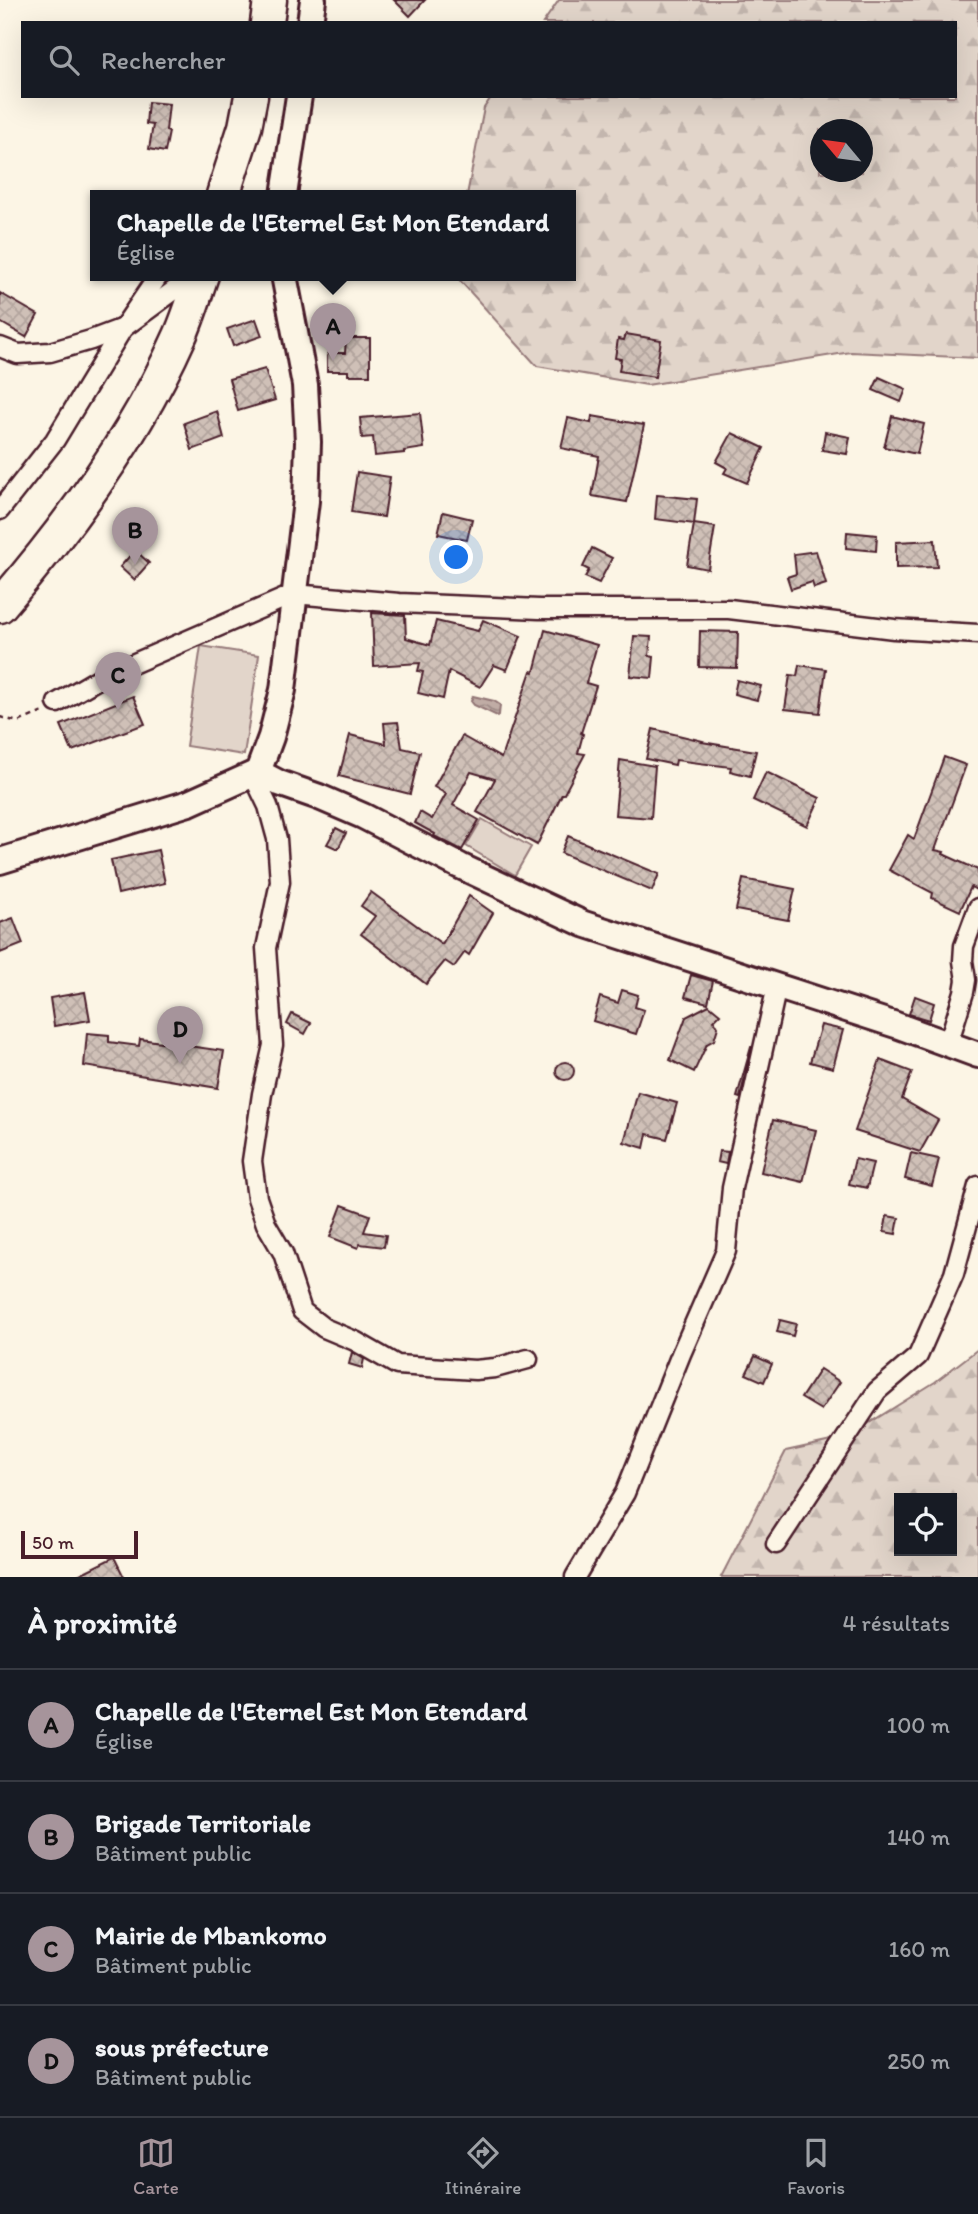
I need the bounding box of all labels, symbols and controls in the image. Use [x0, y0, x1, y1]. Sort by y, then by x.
search box [21, 21, 957, 98]
icon: search [45, 41, 83, 79]
text: Rechercher [101, 44, 225, 76]
north arrow [810, 119, 873, 182]
popup [90, 190, 576, 281]
text: Chapelle de l'Eternel Est Mon Etendard [117, 206, 549, 238]
text: Église [117, 238, 175, 266]
pin: A [310, 303, 356, 361]
pin: B [112, 507, 158, 565]
your location [439, 540, 473, 574]
pin: C [95, 652, 141, 710]
pin: D [157, 1006, 203, 1064]
map controls [894, 1493, 957, 1556]
button: locate [894, 1493, 957, 1556]
scale bar [21, 1528, 138, 1560]
text: 50 m [32, 1531, 74, 1554]
text: À proximité [28, 1604, 177, 1641]
text: 4 résultats [843, 1609, 950, 1637]
text: Chapelle de l'Eternel Est Mon Etendard [95, 1695, 527, 1727]
text: A [44, 1711, 58, 1739]
text: 100 m [886, 1711, 950, 1739]
text: Église [95, 1727, 153, 1755]
text: Brigade Territoriale [95, 1807, 311, 1839]
text: B [44, 1823, 58, 1851]
text: 140 m [887, 1823, 950, 1851]
text: Bâtiment public [95, 1839, 252, 1867]
text: Mairie de Mbankomo [95, 1919, 327, 1951]
text: C [44, 1935, 58, 1963]
text: 160 m [888, 1935, 950, 1963]
text: Bâtiment public [95, 1951, 252, 1979]
text: sous préfecture [95, 2031, 269, 2063]
text: D [43, 2047, 59, 2075]
text: 250 m [887, 2047, 950, 2075]
text: Bâtiment public [95, 2063, 252, 2091]
tab: Carte [133, 2134, 179, 2199]
tab: Itinéraire [445, 2134, 521, 2199]
tab: Favoris [787, 2134, 845, 2199]

